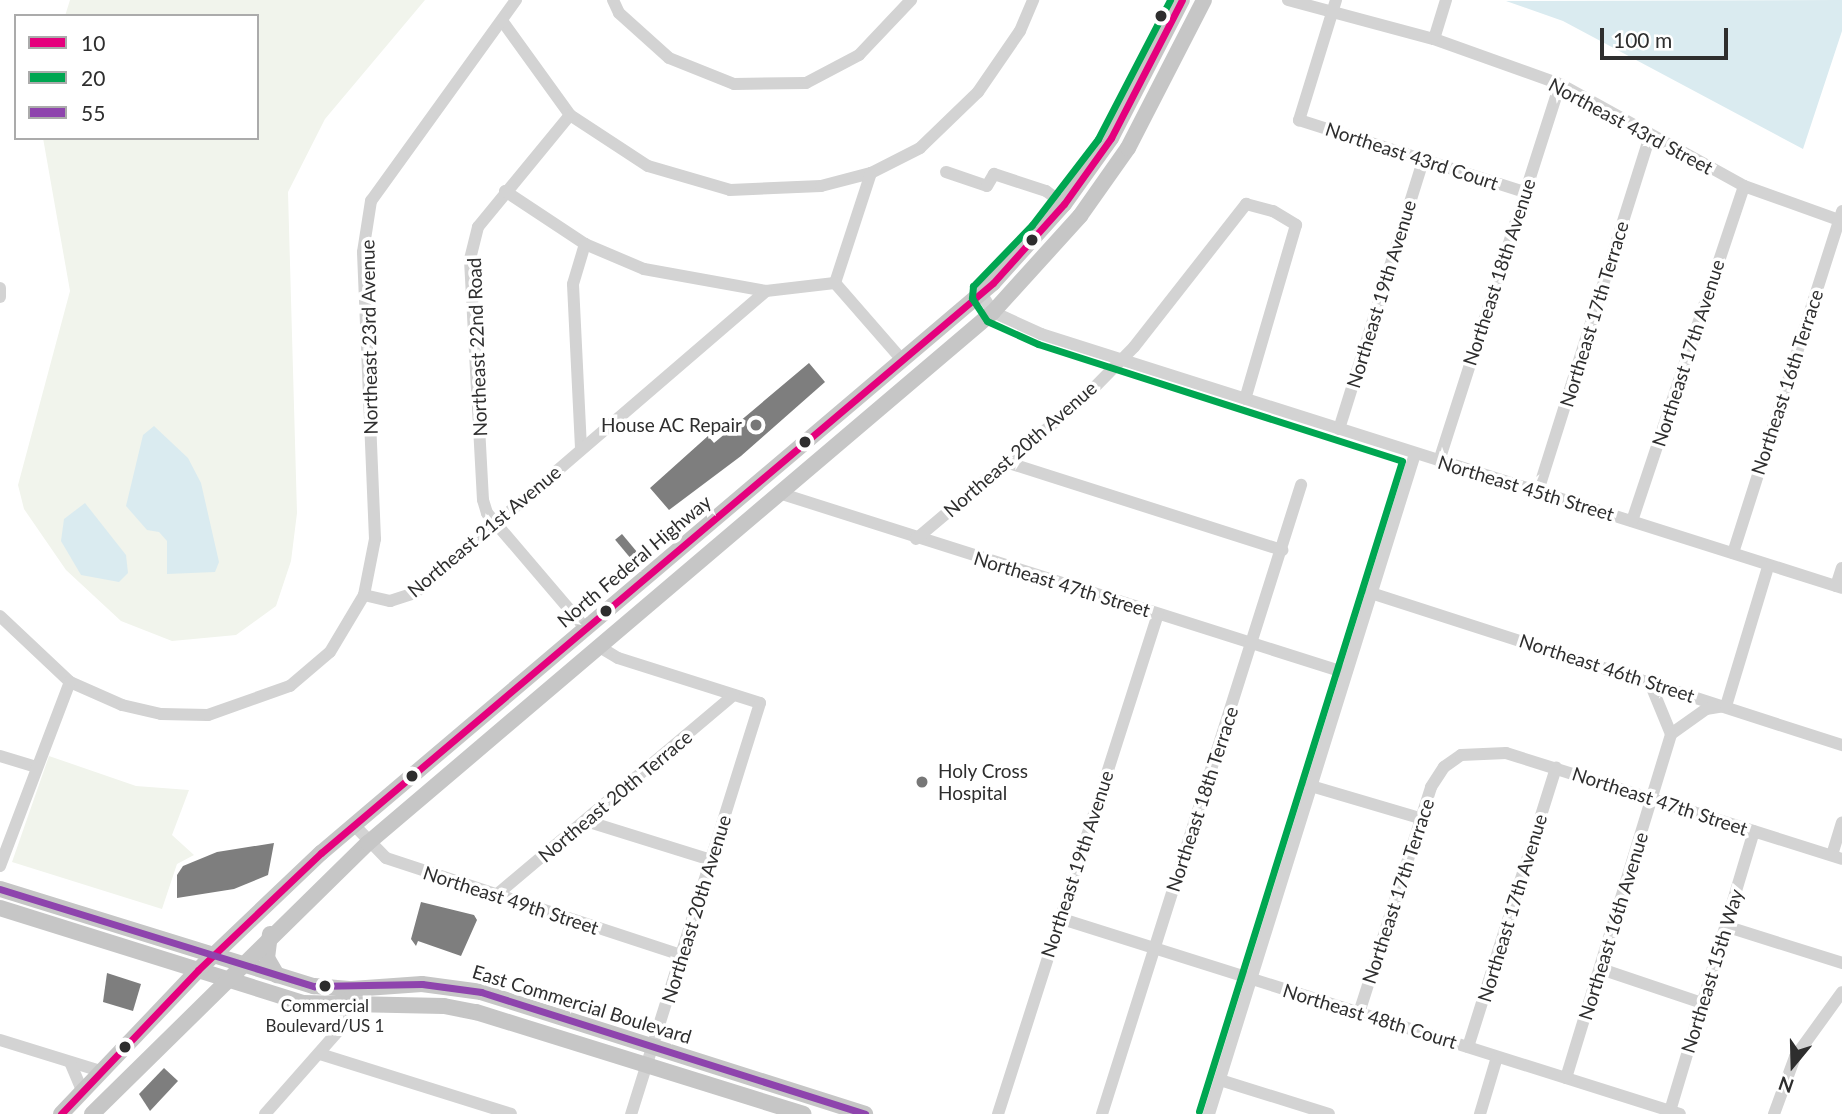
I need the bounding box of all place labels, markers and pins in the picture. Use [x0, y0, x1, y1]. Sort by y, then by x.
unlabelled marker [1154, 9, 1168, 23]
unlabelled marker [1025, 233, 1039, 247]
place label: House AC Repair [600, 414, 742, 436]
marker: House AC Repair [748, 417, 764, 433]
unlabelled marker [798, 435, 812, 449]
unlabelled marker [599, 604, 613, 618]
place label: Holy Cross Hospital [938, 760, 1029, 804]
unlabelled marker [405, 769, 419, 783]
marker: Holy Cross Hospital [912, 772, 932, 792]
marker: Commercial Boulevard/US 1 [318, 979, 332, 993]
place label: Commercial Boulevard/US 1 [266, 996, 384, 1036]
unlabelled marker [118, 1040, 132, 1054]

